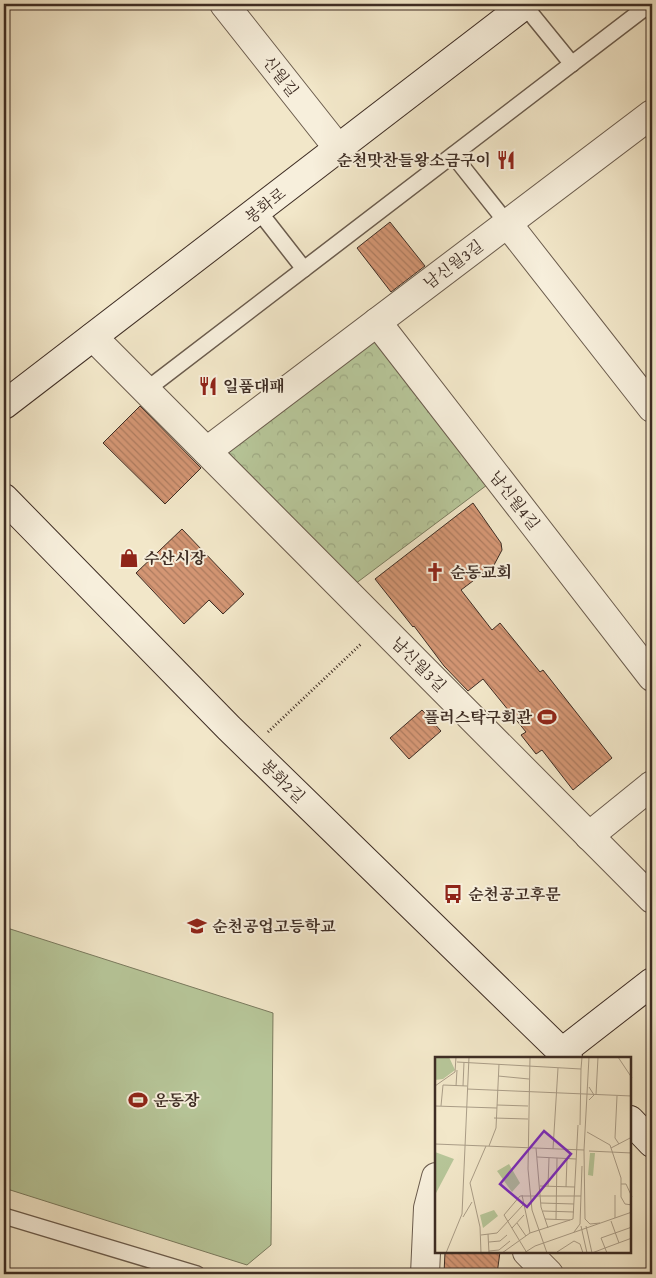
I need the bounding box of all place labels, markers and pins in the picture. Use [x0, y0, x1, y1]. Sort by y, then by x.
place label: 순천맛찬들왕소금구이 [336, 148, 491, 172]
restaurant icon: 순천맛찬들왕소금구이 [495, 149, 517, 171]
place label: 일품대패 [223, 374, 285, 398]
restaurant icon: 일품대패 [197, 375, 219, 397]
place label: 수산시장 [144, 546, 206, 570]
shop icon: 수산시장 [118, 547, 140, 569]
place label: 순동교회 [450, 560, 512, 584]
church icon: 순동교회 [424, 561, 446, 583]
place label: 플러스탁구회관 [424, 705, 533, 729]
sports icon: 플러스탁구회관 [536, 706, 558, 728]
place label: 순천공고후문 [468, 882, 561, 906]
bus stop icon: 순천공고후문 [442, 883, 464, 905]
place label: 순천공업고등학교 [212, 914, 336, 938]
school or university icon: 순천공업고등학교 [186, 915, 208, 937]
place label: 운동장 [153, 1088, 200, 1112]
sports icon: 운동장 [127, 1089, 149, 1111]

